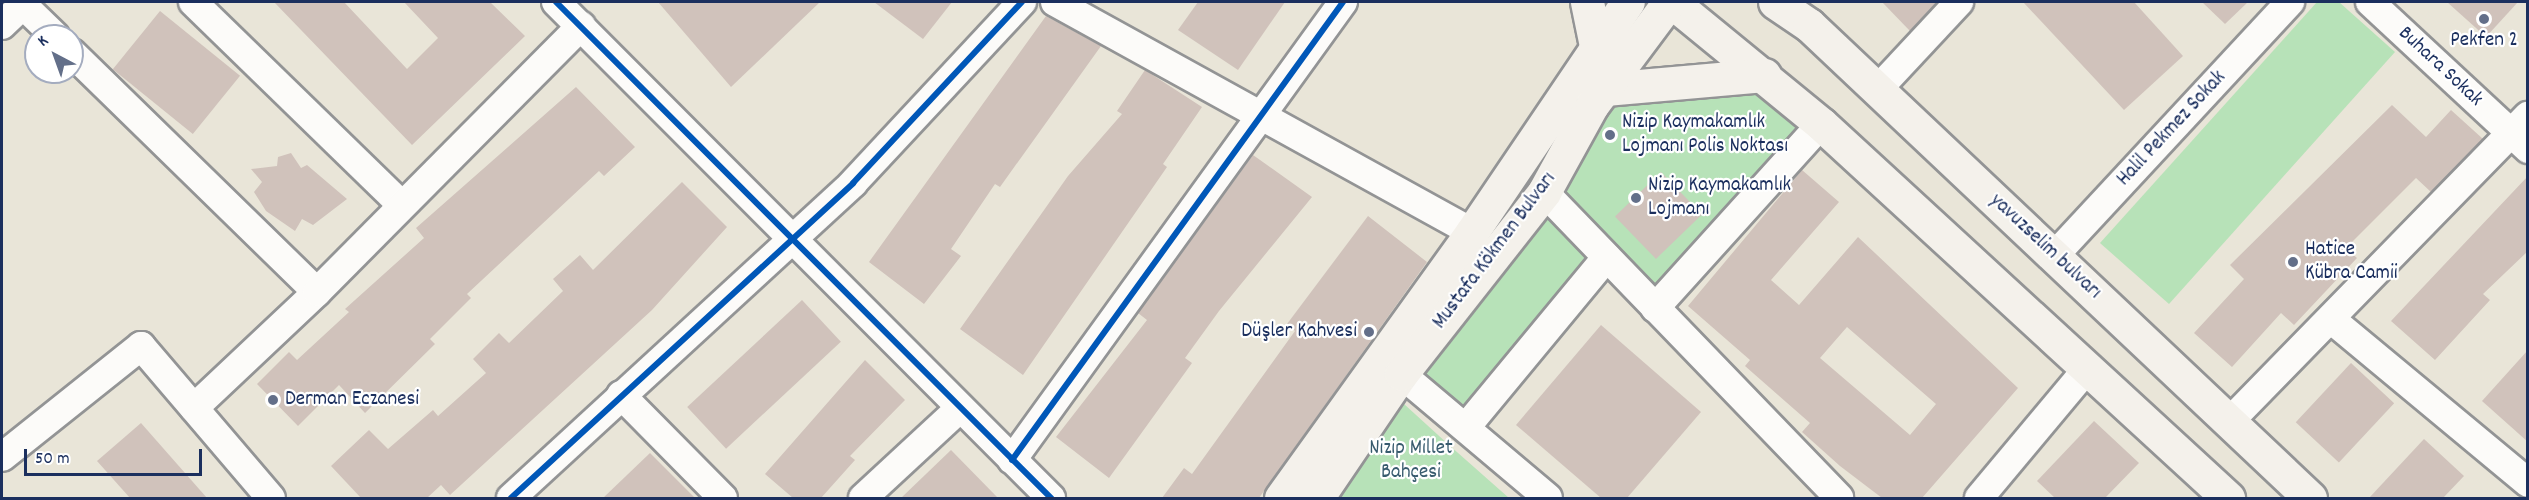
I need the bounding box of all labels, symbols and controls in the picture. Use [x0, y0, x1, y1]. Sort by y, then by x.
marker: Pekfen 2 [2477, 12, 2491, 26]
street label: Buhara Sokak [2392, 21, 2488, 113]
north arrow [24, 24, 84, 84]
place label: Pekfen 2 [2450, 28, 2518, 54]
text: K [33, 30, 54, 53]
street label: Halil Pekmez Sokak [2112, 66, 2232, 192]
place label: Nizip Kaymakamlık Lojmanı Polis Noktası [1622, 110, 1788, 160]
marker: Nizip Kaymakamlık Lojmanı Polis Noktası [1603, 128, 1617, 142]
street label: Mustafa Kökmen Bulvarı [1428, 168, 1562, 334]
place label: Nizip Kaymakamlık Lojmanı [1648, 173, 1791, 223]
street label: yavuzselim bulvarı [1984, 189, 2106, 305]
marker: Nizip Kaymakamlık Lojmanı [1629, 191, 1643, 205]
place label: Hatice Kübra Camii [2305, 237, 2398, 287]
marker: Hatice Kübra Camii [2286, 255, 2300, 269]
place label: Düşler Kahvesi [1241, 319, 1357, 345]
marker: Düşler Kahvesi [1362, 325, 1376, 339]
place label: Derman Eczanesi [285, 387, 419, 413]
marker: Derman Eczanesi [266, 393, 280, 407]
park label: Nizip Millet Bahçesi [1369, 436, 1453, 486]
scale bar [27, 437, 206, 475]
text: 50 m [35, 447, 70, 472]

